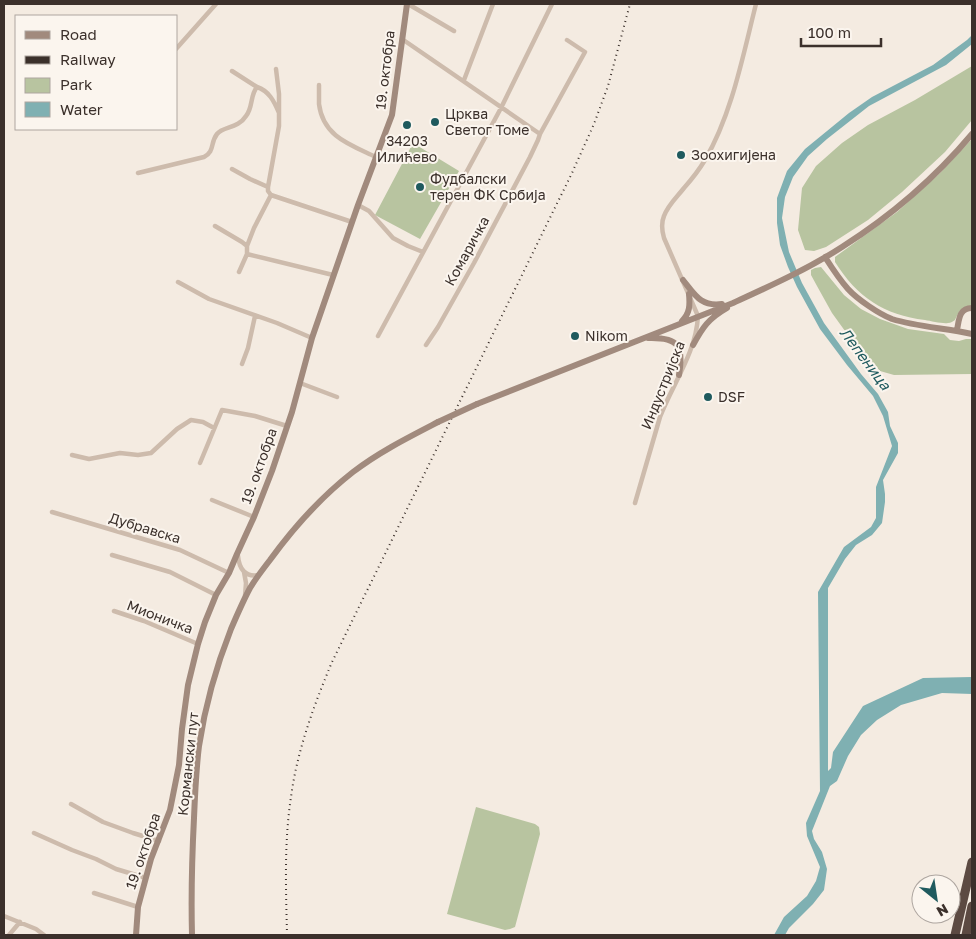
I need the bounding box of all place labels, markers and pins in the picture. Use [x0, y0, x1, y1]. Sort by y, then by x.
place label: Црква Светог Томе [445, 105, 530, 138]
marker: Црква Светог Томе [429, 116, 441, 128]
marker: 34203 Илићево [401, 119, 413, 131]
place label: 34203 Илићево [377, 132, 437, 165]
place label: Зоохигијена [691, 146, 776, 163]
marker: Зоохигијена [675, 149, 687, 161]
place label: Фудбалски терен ФК Србија [430, 170, 546, 203]
marker: Фудбалски терен ФК Србија [414, 181, 426, 193]
place label: Nikom [585, 327, 628, 344]
marker: Nikom [569, 330, 581, 342]
place label: DSF [718, 388, 745, 405]
marker: DSF [702, 391, 714, 403]

